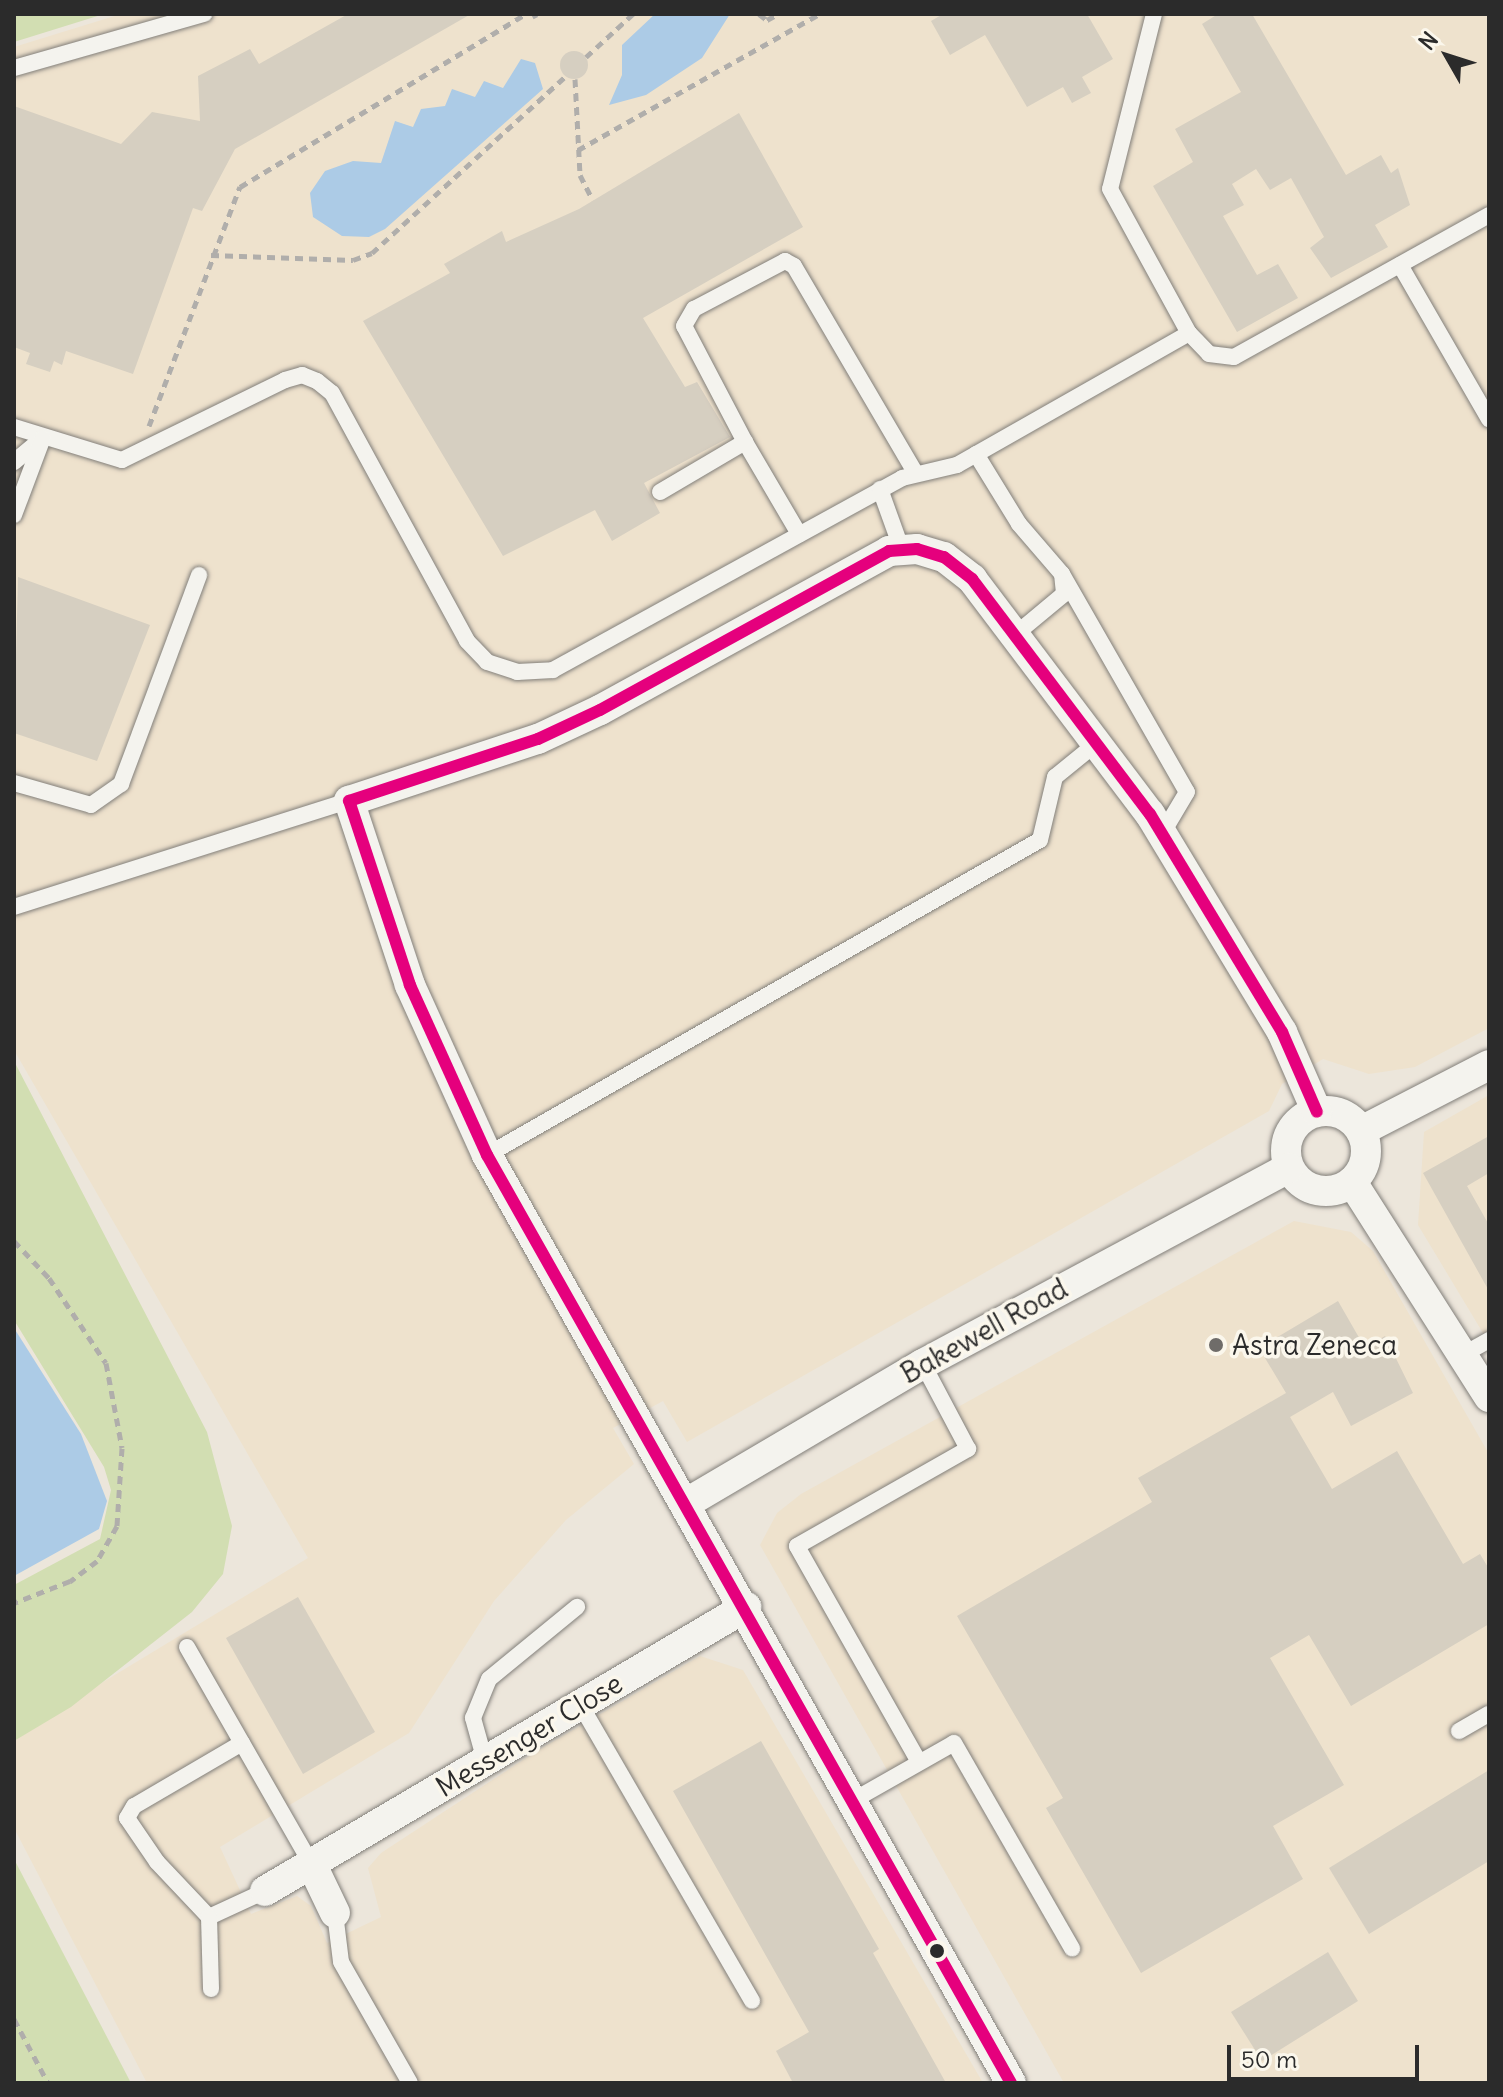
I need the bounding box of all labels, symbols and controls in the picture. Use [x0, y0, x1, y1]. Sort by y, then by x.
north arrow [1407, 16, 1487, 96]
text: N [1413, 26, 1444, 56]
street label: Bakewell Road [895, 1271, 1073, 1391]
place label: Astra Zeneca [1232, 1328, 1397, 1362]
marker: Astra Zeneca [1207, 1336, 1225, 1354]
street label: Messenger Close [430, 1666, 628, 1804]
unlabelled marker [929, 1943, 945, 1959]
scale bar [1231, 2029, 1423, 2079]
text: 50 m [1241, 2044, 1297, 2074]

